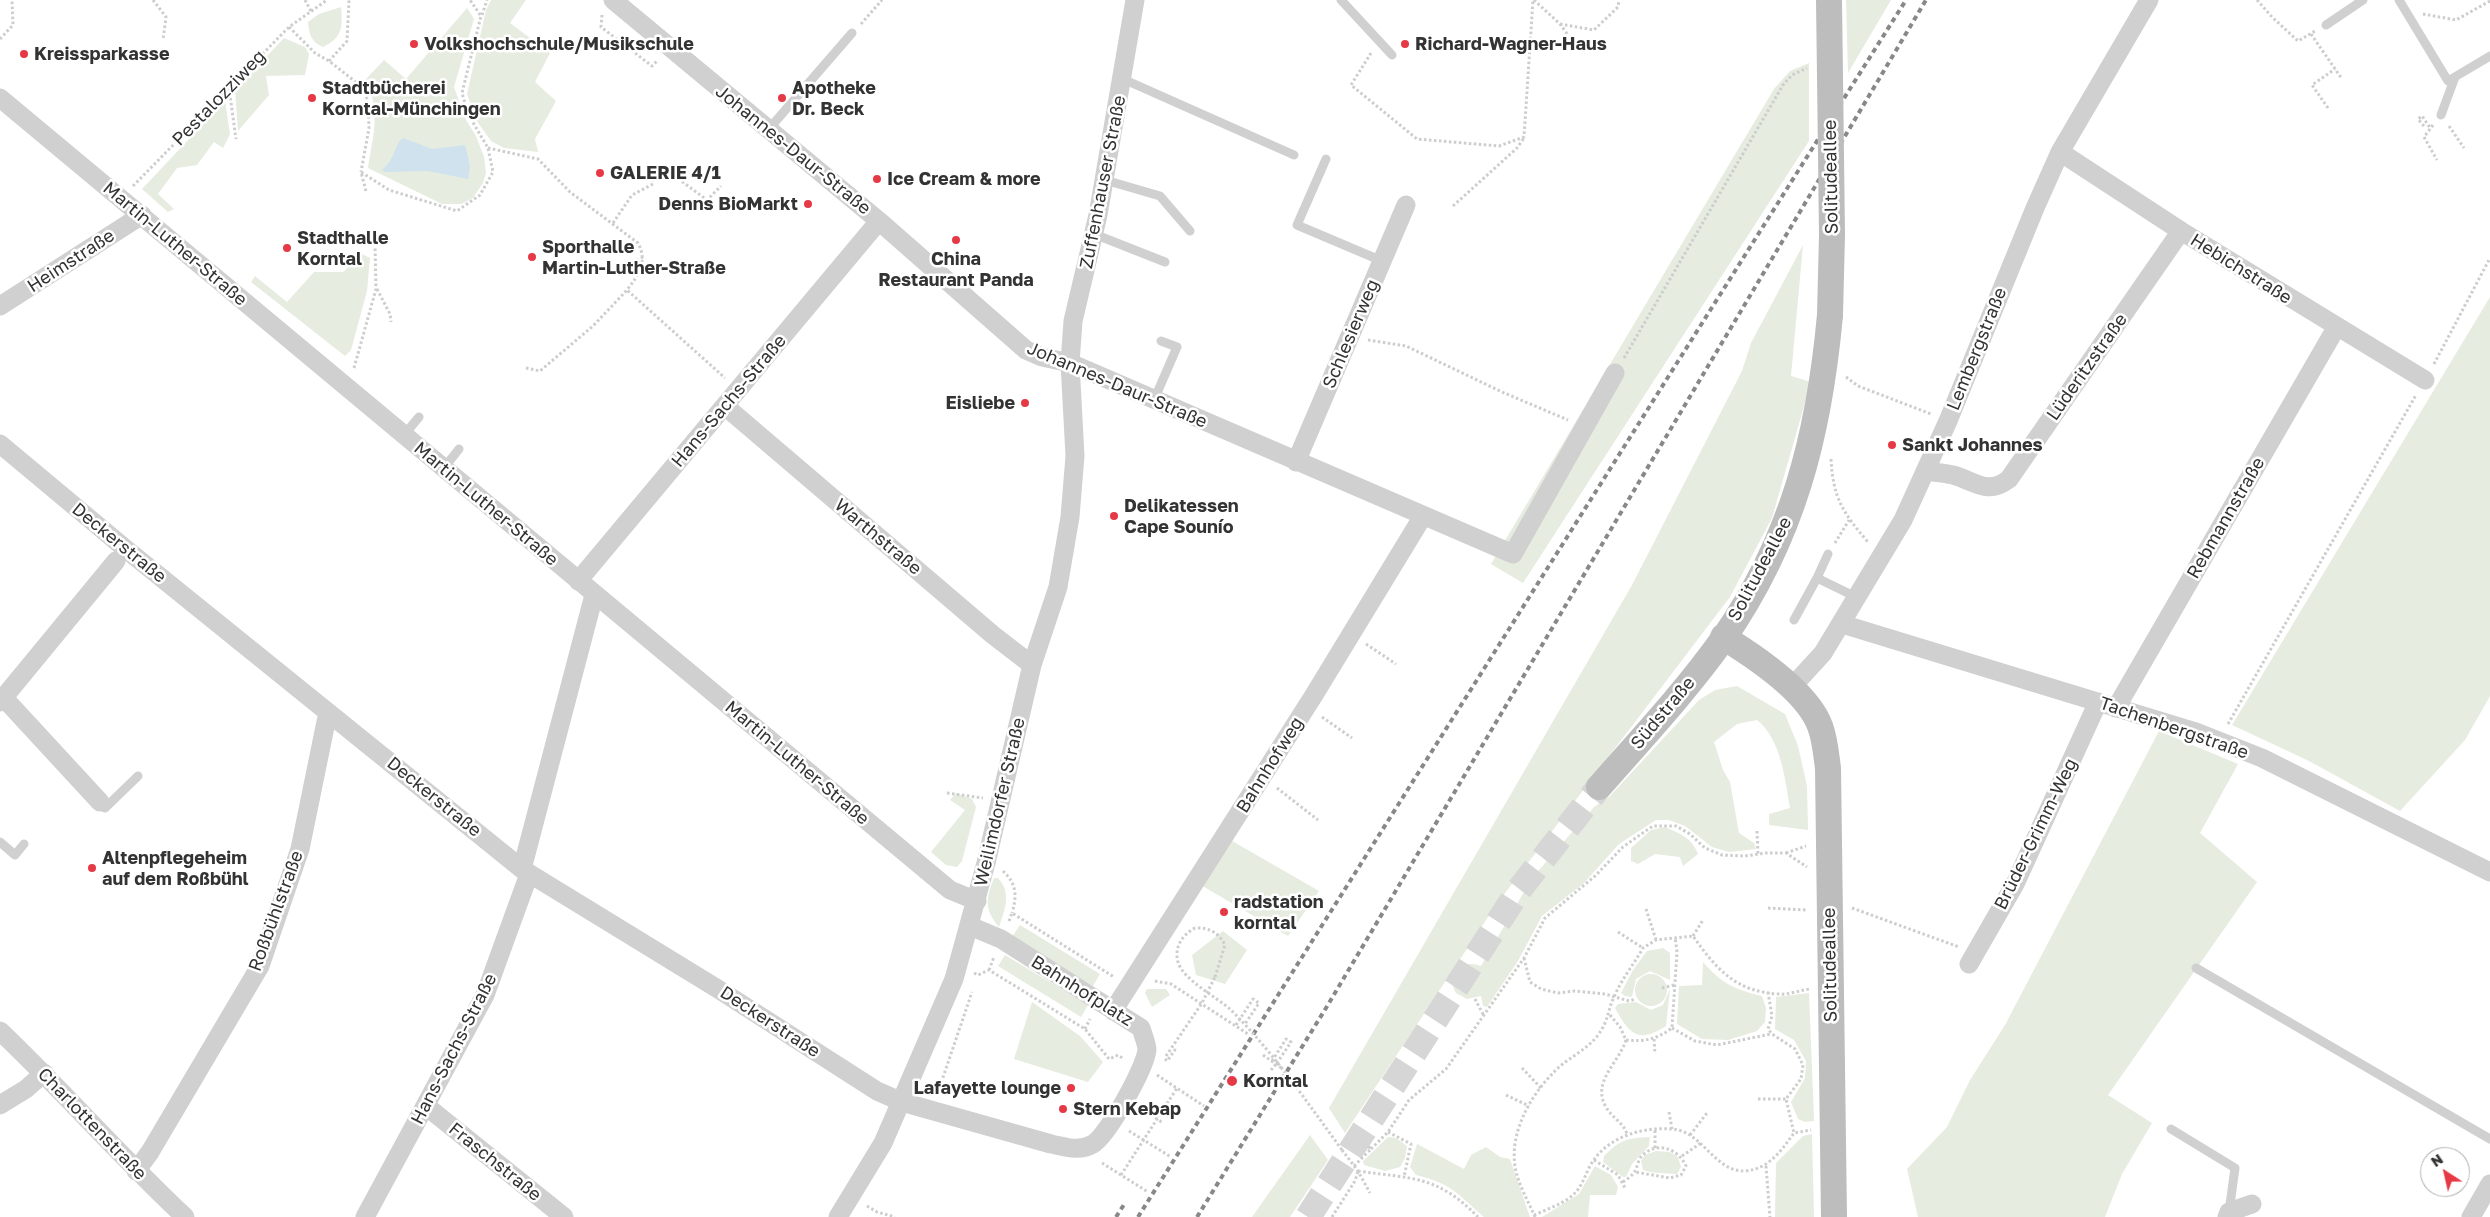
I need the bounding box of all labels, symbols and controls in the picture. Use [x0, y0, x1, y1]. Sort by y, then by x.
place label: Volkshochschule/Musikschule [424, 33, 694, 55]
place label: Richard-Wagner-Haus [1415, 33, 1607, 55]
marker: Volkshochschule/Musikschule [408, 38, 420, 50]
marker: Richard-Wagner-Haus [1399, 38, 1411, 50]
place label: Kreissparkasse [34, 43, 170, 65]
street label: Pestalozziweg [168, 46, 270, 150]
marker: Kreissparkasse [18, 48, 30, 60]
place label: Stadtbücherei Korntal-Münchingen [322, 77, 501, 120]
place label: Apotheke Dr. Beck [792, 77, 876, 120]
street label: Johannes-Daur-Straße [711, 81, 875, 219]
marker: Stadtbücherei Korntal-Münchingen [306, 92, 318, 104]
marker: Apotheke Dr. Beck [776, 92, 788, 104]
street label: Zuffenhauser Straße [1076, 94, 1130, 270]
street label: Solitudeallee [1819, 119, 1843, 235]
place label: GALERIE 4/1 [610, 162, 721, 184]
marker: GALERIE 4/1 [594, 167, 606, 179]
place label: Ice Cream & more [887, 168, 1041, 190]
marker: Ice Cream & more [871, 173, 883, 185]
street label: Martin-Luther-Straße [99, 177, 251, 311]
place label: Denns BioMarkt [658, 193, 798, 215]
marker: Denns BioMarkt [802, 198, 814, 210]
street label: Heimstraße [23, 225, 119, 297]
place label: Stadthalle Korntal [297, 227, 389, 270]
street label: Hebichstraße [2186, 229, 2296, 309]
marker: China Restaurant Panda [950, 234, 962, 246]
place label: Sporthalle Martin-Luther-Straße [542, 236, 726, 278]
marker: Stadthalle Korntal [281, 242, 293, 254]
place label: China Restaurant Panda [878, 248, 1034, 290]
marker: Sporthalle Martin-Luther-Straße [526, 251, 538, 263]
street label: Schlesierweg [1318, 276, 1384, 392]
street label: Lembergstraße [1943, 284, 2011, 414]
street label: Lüderitzstraße [2042, 309, 2132, 425]
street label: Hans-Sachs-Straße [667, 330, 791, 472]
street label: Johannes-Daur-Straße [1024, 337, 1210, 433]
place label: Eisliebe [945, 392, 1015, 414]
marker: Eisliebe [1019, 397, 1031, 409]
place label: Sankt Johannes [1902, 434, 2043, 456]
street label: Martin-Luther-Straße [410, 437, 562, 571]
marker: Sankt Johannes [1886, 439, 1898, 451]
street label: Rebmannstraße [2183, 454, 2269, 582]
street label: Warthstraße [830, 494, 926, 580]
place label: Delikatessen Cape Sounío [1124, 495, 1239, 538]
street label: Deckerstraße [68, 498, 170, 588]
marker: Delikatessen Cape Sounío [1108, 510, 1120, 522]
street label: Solitudeallee [1723, 513, 1797, 625]
street label: Südstraße [1626, 672, 1700, 754]
street label: Tachenbergstraße [2097, 692, 2251, 764]
street label: Martin-Luther-Straße [721, 696, 873, 830]
street label: Bahnhofweg [1232, 713, 1308, 817]
street label: Weilimdorfer Straße [970, 716, 1030, 888]
street label: Deckerstraße [383, 752, 485, 842]
street label: Brüder-Grimm-Weg [1990, 755, 2082, 913]
place label: Altenpflegeheim auf dem Roßbühl [102, 847, 249, 890]
street label: Roßbühlstraße [244, 848, 308, 974]
marker: Altenpflegeheim auf dem Roßbühl [86, 862, 98, 874]
place label: radstation korntal [1234, 891, 1324, 934]
marker: radstation korntal [1218, 906, 1230, 918]
street label: Solitudeallee [1818, 907, 1842, 1023]
street label: Bahnhofplatz [1027, 951, 1137, 1031]
street label: Hans-Sachs-Straße [407, 970, 501, 1128]
street label: Deckerstraße [716, 982, 824, 1062]
street label: Charlottenstraße [33, 1064, 151, 1184]
place label: Korntal [1243, 1070, 1308, 1092]
marker: Korntal [1225, 1074, 1239, 1088]
place label: Lafayette lounge [913, 1077, 1061, 1099]
marker: Lafayette lounge [1065, 1082, 1077, 1094]
place label: Stern Kebap [1073, 1098, 1181, 1120]
marker: Stern Kebap [1057, 1103, 1069, 1115]
street label: Fraschstraße [444, 1118, 546, 1206]
north arrow [2420, 1147, 2470, 1197]
text: N [2427, 1150, 2446, 1170]

